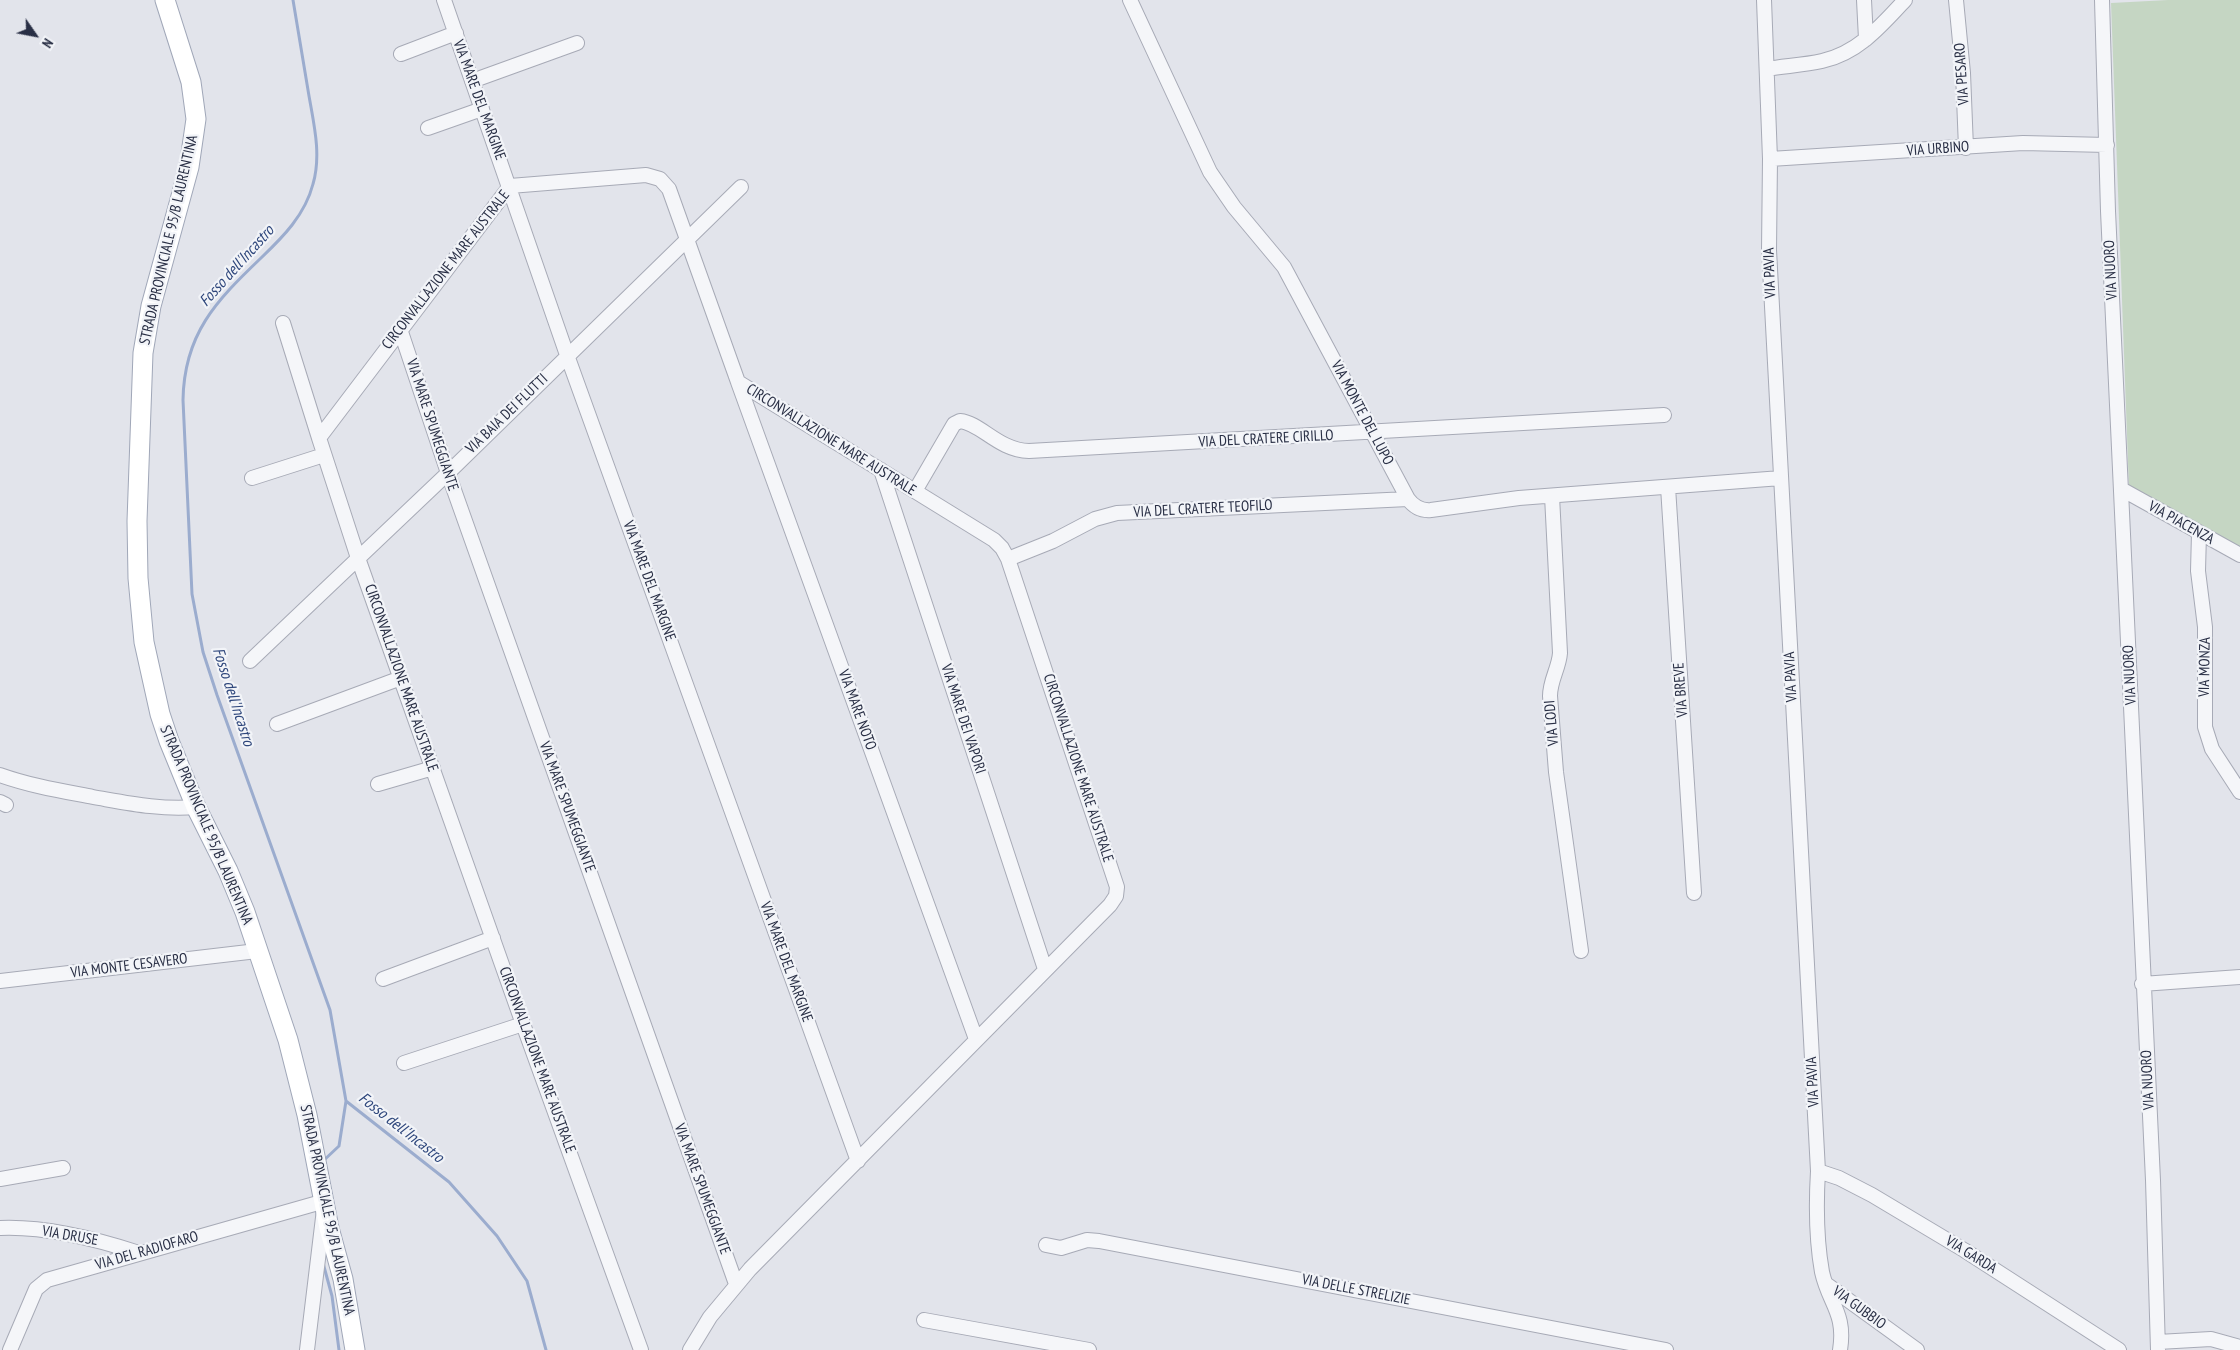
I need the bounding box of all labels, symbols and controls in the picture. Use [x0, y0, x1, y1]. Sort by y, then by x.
north arrow [10, 10, 60, 60]
text: N [38, 35, 57, 51]
street label: VIA MARE DEL MARGINE [449, 37, 509, 163]
street label: VIA PESARO [1951, 42, 1973, 106]
street label: STRADA PROVINCIALE 95/B LAURENTINA [136, 133, 202, 347]
street label: VIA URBINO [1906, 138, 1970, 160]
street label: CIRCONVALLAZIONE MARE AUSTRALE [378, 187, 514, 353]
water label: Fosso dell'Incastro [196, 221, 278, 311]
street label: VIA NUORO [2100, 240, 2122, 300]
street label: VIA PAVIA [1760, 247, 1780, 299]
street label: VIA MARE SPUMEGGIANTE [402, 357, 462, 493]
street label: VIA MONTE DEL LUPO [1327, 358, 1397, 468]
street label: VIA BAIA DEI FLUTTI [462, 370, 552, 458]
street label: CIRCONVALLAZIONE MARE AUSTRALE [743, 380, 919, 500]
street label: VIA DEL CRATERE CIRILLO [1198, 426, 1334, 452]
street label: VIA DEL CRATERE TEOFILO [1133, 496, 1273, 522]
street label: VIA PIACENZA [2145, 498, 2217, 548]
street label: VIA MARE DEL MARGINE [619, 518, 679, 644]
street label: CIRCONVALLAZIONE MARE AUSTRALE [360, 582, 442, 774]
street label: VIA MONZA [2195, 637, 2215, 697]
water label: Fosso dell'Incastro [208, 645, 258, 749]
street label: VIA NUORO [2119, 645, 2141, 705]
street label: VIA PAVIA [1781, 651, 1801, 703]
street label: VIA MARE DEI VAPORI [937, 662, 989, 776]
street label: VIA BREVE [1670, 662, 1692, 718]
street label: VIA MARE NOTO [834, 667, 880, 753]
street label: CIRCONVALLAZIONE MARE AUSTRALE [1039, 672, 1117, 864]
street label: VIA LODI [1541, 699, 1563, 747]
street label: STRADA PROVINCIALE 95/B LAURENTINA [156, 723, 256, 927]
street label: VIA MARE SPUMEGGIANTE [535, 739, 599, 875]
street label: VIA MARE DEL MARGINE [756, 899, 816, 1025]
street label: VIA MONTE CESAVERO [70, 950, 188, 982]
street label: CIRCONVALLAZIONE MARE AUSTRALE [495, 964, 579, 1156]
street label: VIA NUORO [2137, 1050, 2159, 1110]
street label: VIA PAVIA [1803, 1056, 1823, 1108]
water label: Fosso dell'Incastro [355, 1089, 447, 1167]
street label: STRADA PROVINCIALE 95/B LAURENTINA [296, 1103, 358, 1317]
street label: VIA MARE SPUMEGGIANTE [670, 1121, 734, 1257]
street label: VIA DRUSE [41, 1222, 99, 1250]
street label: VIA DEL RADIOFARO [93, 1228, 201, 1274]
street label: VIA GARDA [1942, 1232, 2000, 1278]
street label: VIA DELLE STRELIZIE [1300, 1271, 1412, 1309]
street label: VIA GUBBIO [1829, 1283, 1889, 1333]

